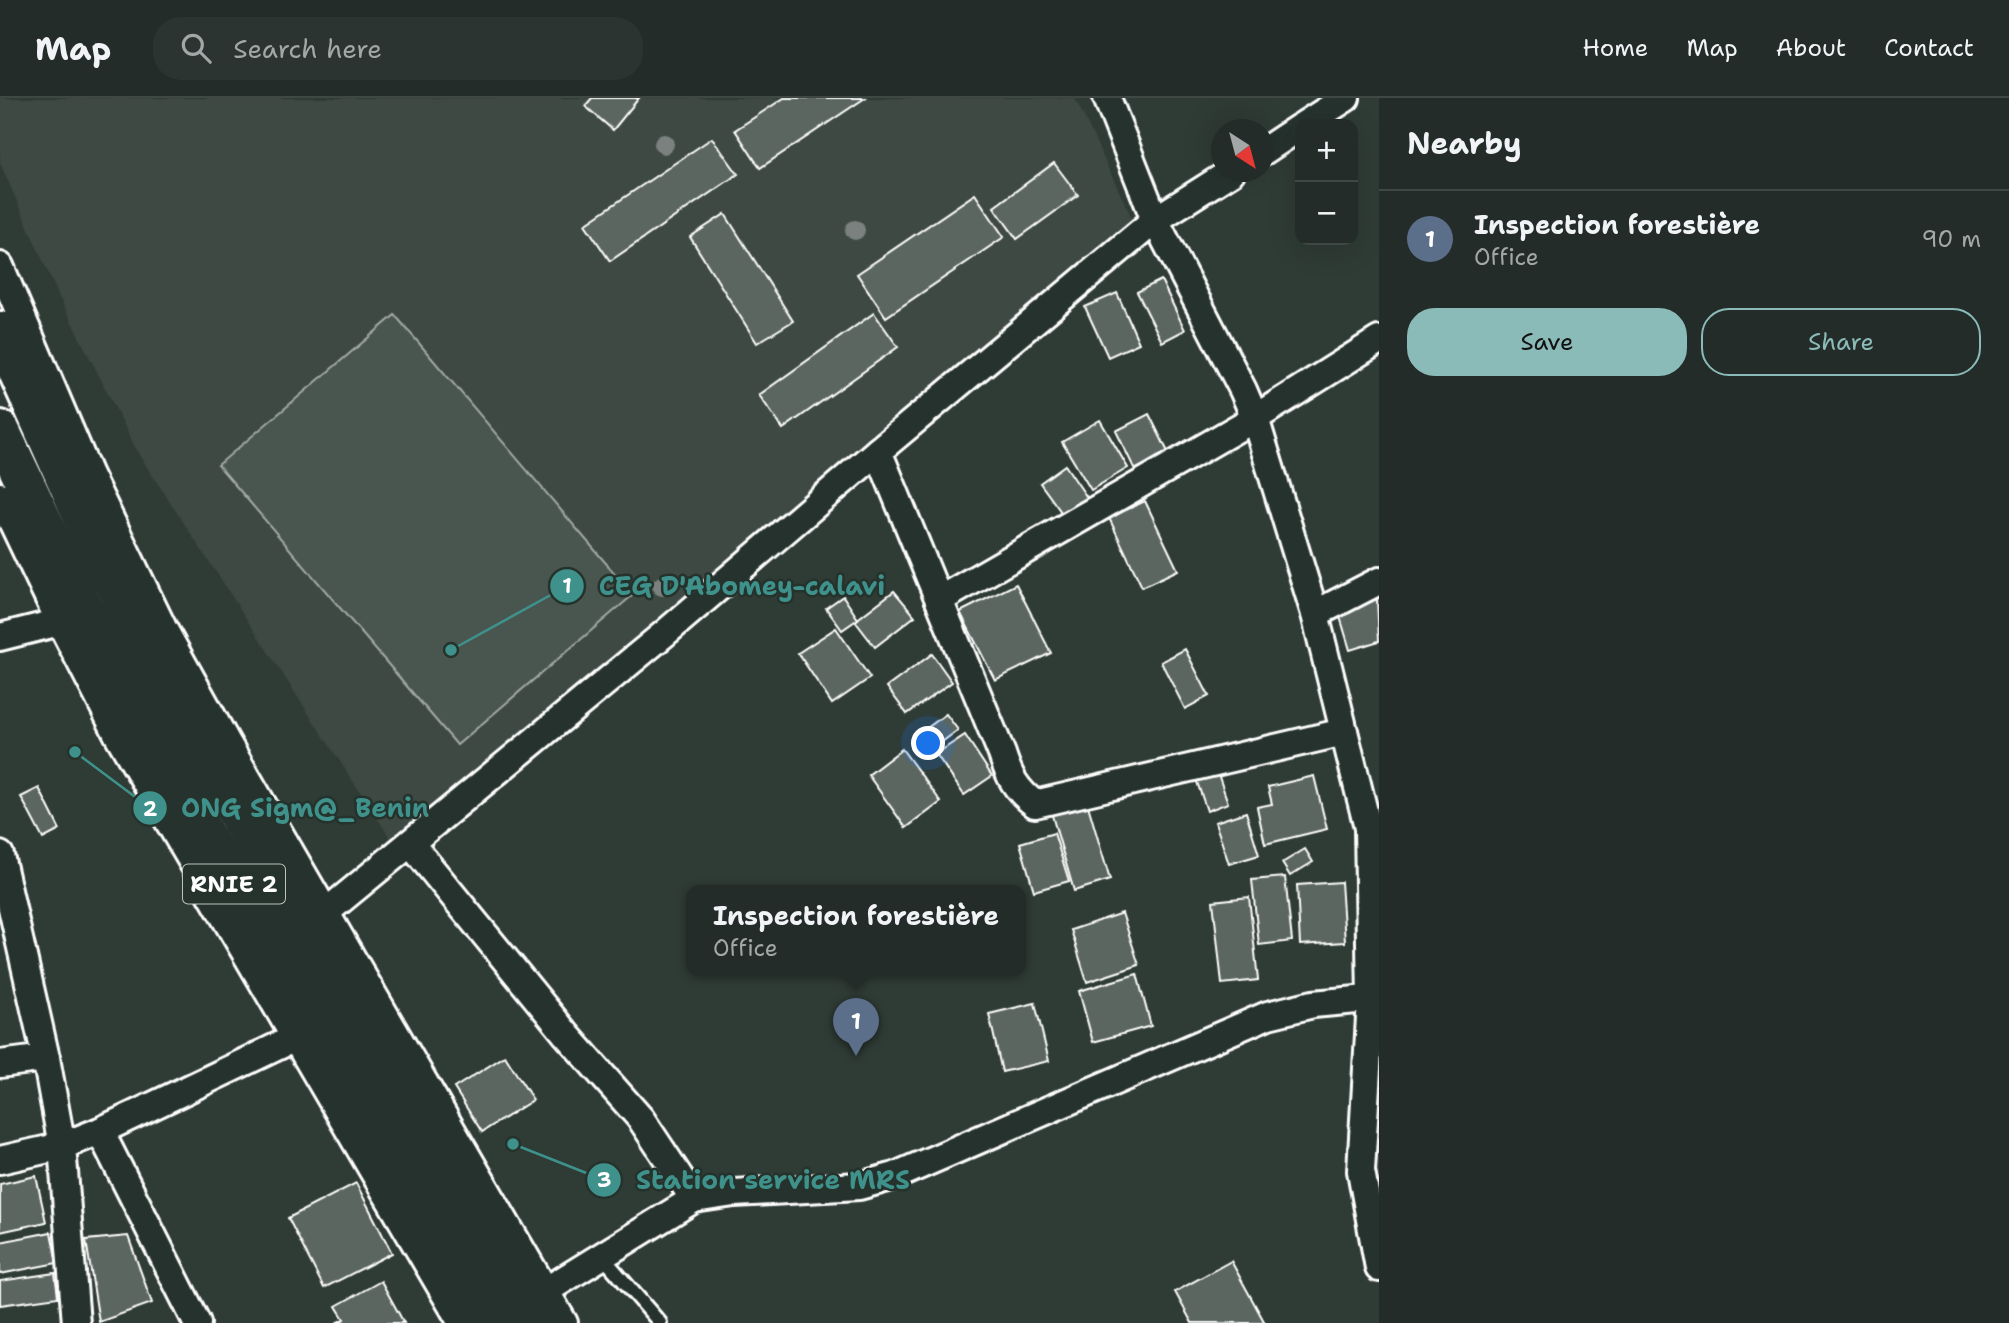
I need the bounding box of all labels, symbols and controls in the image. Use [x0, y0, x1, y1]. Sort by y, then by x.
search box [153, 17, 643, 80]
text: Map [35, 26, 111, 71]
icon: search [177, 29, 215, 67]
text: Search here [233, 31, 382, 66]
text: Home [1582, 32, 1648, 64]
text: Map [1686, 32, 1738, 64]
text: About [1776, 32, 1846, 64]
text: Contact [1884, 32, 1974, 64]
north arrow [1211, 119, 1274, 182]
map controls [1295, 119, 1358, 245]
button: + [1295, 119, 1358, 182]
text: Nearby [1407, 123, 1522, 164]
button: − [1295, 182, 1358, 245]
text: Inspection forestière [1474, 207, 1760, 242]
text: 1 [1425, 224, 1435, 254]
text: 90 m [1921, 224, 1981, 254]
text: Office [1474, 242, 1539, 272]
button: Save [1407, 308, 1687, 376]
button: Share [1701, 308, 1981, 376]
callout: CEG D'Abomey-calavi [549, 562, 899, 609]
text: CEG D'Abomey-calavi [599, 568, 885, 603]
text: 1 [562, 572, 572, 600]
your location [911, 726, 945, 760]
callout: ONG Sigm@_Benin [132, 785, 443, 832]
text: ONG Sigm@_Benin [181, 790, 429, 825]
text: 2 [143, 795, 158, 823]
road number: RNIE 2 [183, 864, 285, 904]
popup [686, 885, 1026, 976]
text: Inspection forestière [713, 898, 999, 933]
text: Office [713, 933, 778, 963]
pin: 1 [833, 998, 879, 1056]
callout: Station service MRS [587, 1157, 924, 1204]
text: Station service MRS [636, 1162, 910, 1197]
text: 3 [597, 1166, 611, 1194]

